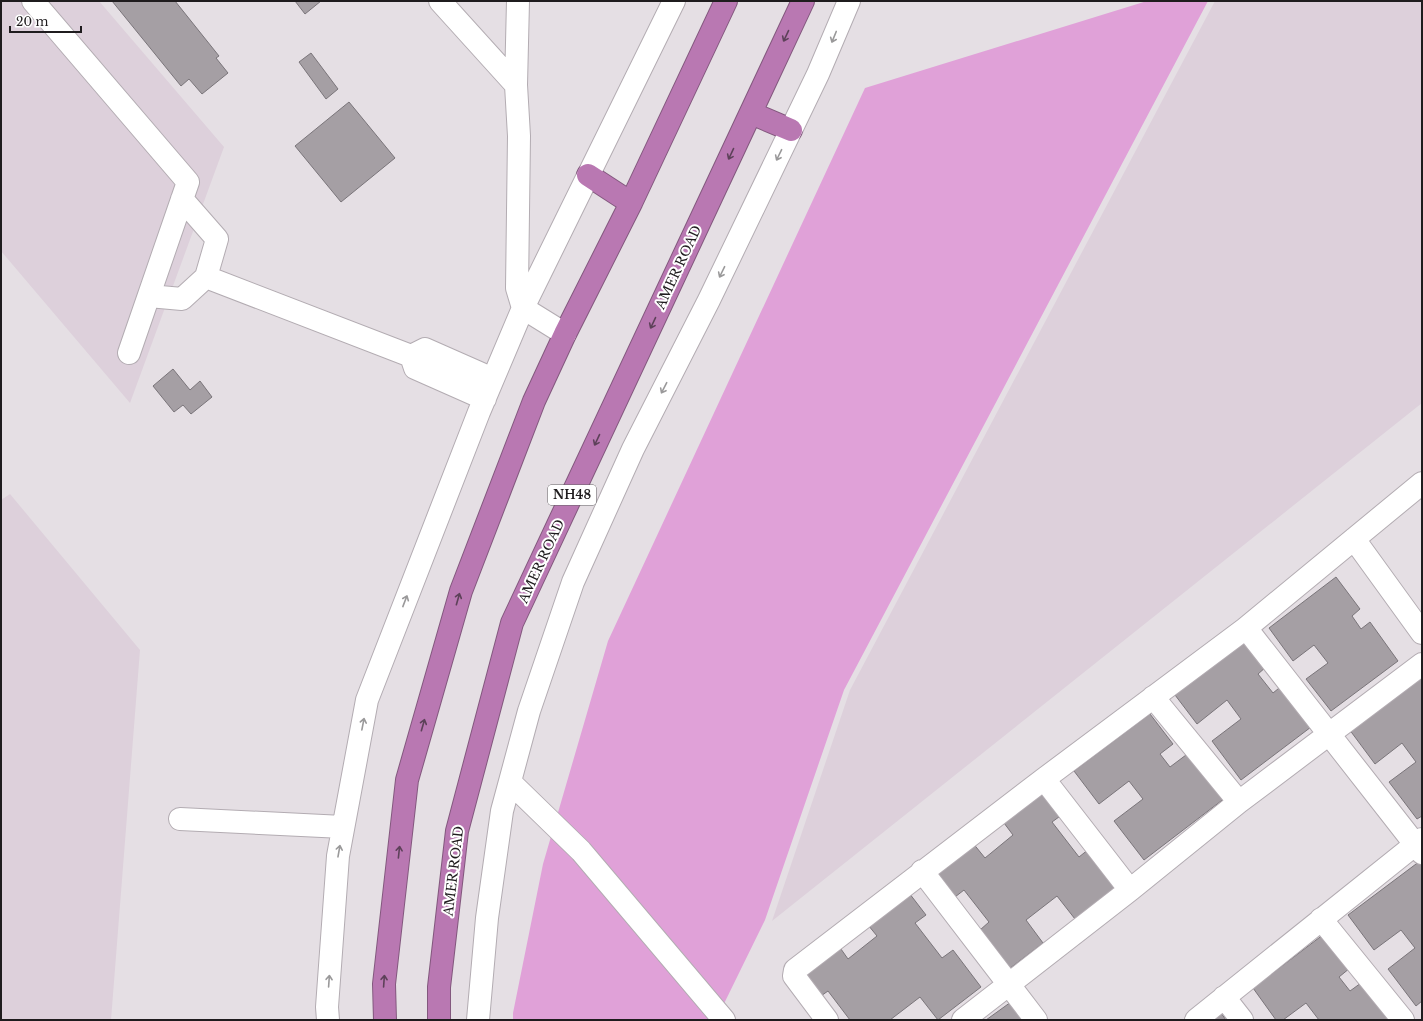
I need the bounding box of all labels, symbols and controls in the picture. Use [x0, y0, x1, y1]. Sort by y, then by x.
scale bar [10, 8, 81, 34]
text: 20 m [16, 14, 48, 29]
one-way arrow [782, 30, 790, 42]
one-way arrow [829, 31, 837, 43]
one-way arrow [727, 148, 734, 160]
one-way arrow [775, 149, 782, 161]
street label: AMER ROAD [651, 223, 705, 313]
one-way arrow [718, 266, 725, 278]
one-way arrow [649, 316, 656, 328]
one-way arrow [660, 382, 667, 394]
one-way arrow [593, 434, 601, 446]
road number: NH48 [548, 485, 596, 505]
street label: AMER ROAD [514, 517, 568, 607]
one-way arrow [455, 593, 462, 606]
one-way arrow [402, 596, 410, 608]
one-way arrow [359, 718, 367, 731]
one-way arrow [420, 718, 427, 731]
street label: AMER ROAD [439, 825, 467, 918]
one-way arrow [335, 845, 343, 858]
one-way arrow [395, 846, 403, 859]
one-way arrow [325, 975, 332, 988]
one-way arrow [381, 975, 388, 988]

